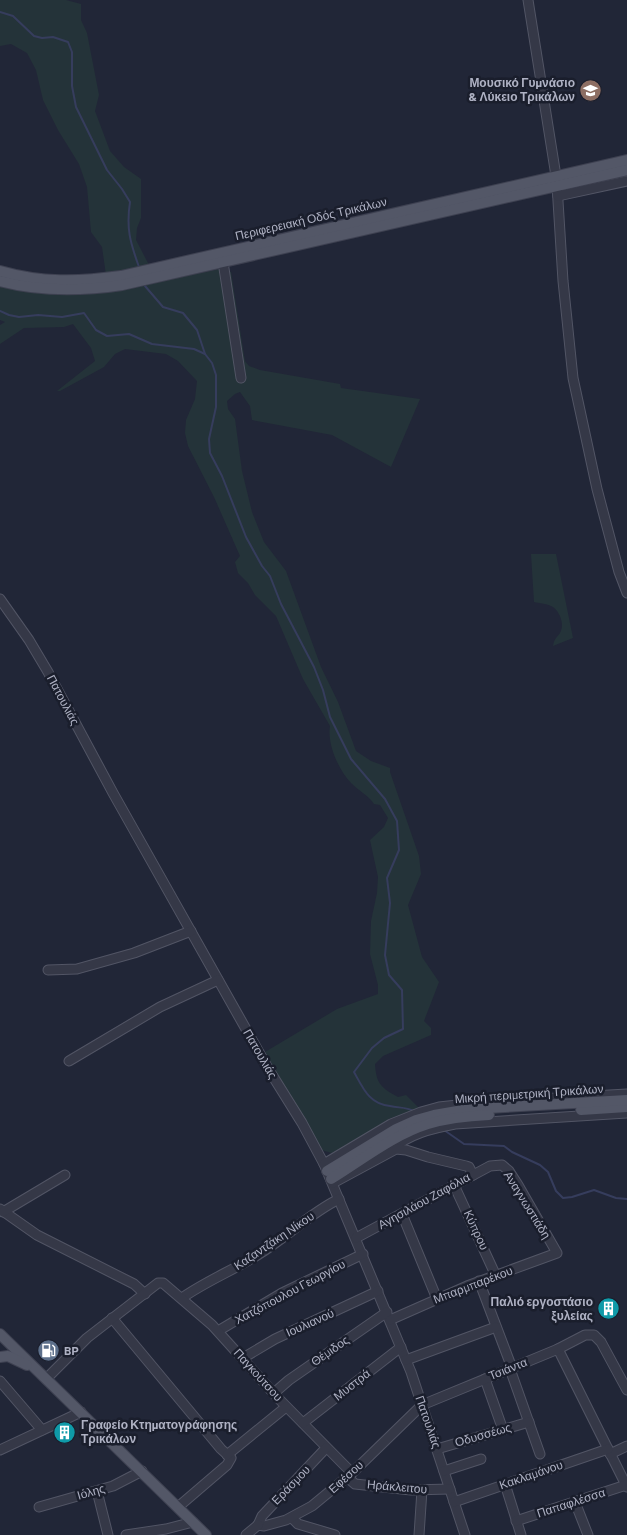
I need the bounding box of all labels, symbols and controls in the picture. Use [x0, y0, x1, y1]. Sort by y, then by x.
place label: Μουσικό Γυμνάσιο & Λύκειο Τρικάλων [469, 75, 575, 104]
school or university icon: Μουσικό Γυμνάσιο & Λύκειο Τρικάλων [579, 78, 603, 102]
street label: Περιφερειακή Οδός Τρικάλων [234, 194, 388, 243]
street label: Πατουλιάς [44, 672, 83, 728]
street label: Πατουλιάς [240, 1026, 281, 1081]
street label: Μικρή περιμετρική Τρικάλων [454, 1081, 604, 1106]
street label: Αναγνωστιάδη [501, 1168, 554, 1241]
street label: Αγησιλάου Ζαφόλια [375, 1169, 472, 1232]
street label: Κύπρου [461, 1207, 492, 1252]
street label: Καζαντζάκη Νίκου [231, 1208, 317, 1273]
street label: Χατζόπουλου Γεωργίου [232, 1256, 348, 1327]
street label: Μπαρμπαρέκου [431, 1262, 515, 1307]
place label: Παλιό εργοστάσιο ξυλείας [491, 1294, 593, 1323]
building icon: Παλιό εργοστάσιο ξυλείας [597, 1297, 621, 1321]
street label: Ιουλιανού [283, 1305, 336, 1339]
street label: Θέμιδος [308, 1332, 352, 1369]
fuel station icon: BP [36, 1339, 60, 1363]
place label: BP [64, 1343, 79, 1357]
street label: Παγκούτσου [231, 1345, 286, 1404]
street label: Τσιάντα [486, 1354, 529, 1382]
street label: Μυστρά [330, 1366, 373, 1404]
street label: Πατουλιάς [412, 1393, 445, 1450]
place label: Γραφείο Κτηματογράφησης Τρικάλων [81, 1417, 237, 1446]
street label: Οδυσσέως [453, 1419, 513, 1450]
building icon: Γραφείο Κτηματογράφησης Τρικάλων [53, 1420, 77, 1444]
street label: Εφέσου [325, 1457, 366, 1496]
street label: Κακλαμάνου [497, 1457, 564, 1491]
street label: Εράσμου [268, 1462, 313, 1507]
street label: Ηράκλειτου [366, 1476, 428, 1497]
street label: Ιόλης [75, 1480, 107, 1503]
street label: Παπαφλέσσα [535, 1484, 607, 1521]

